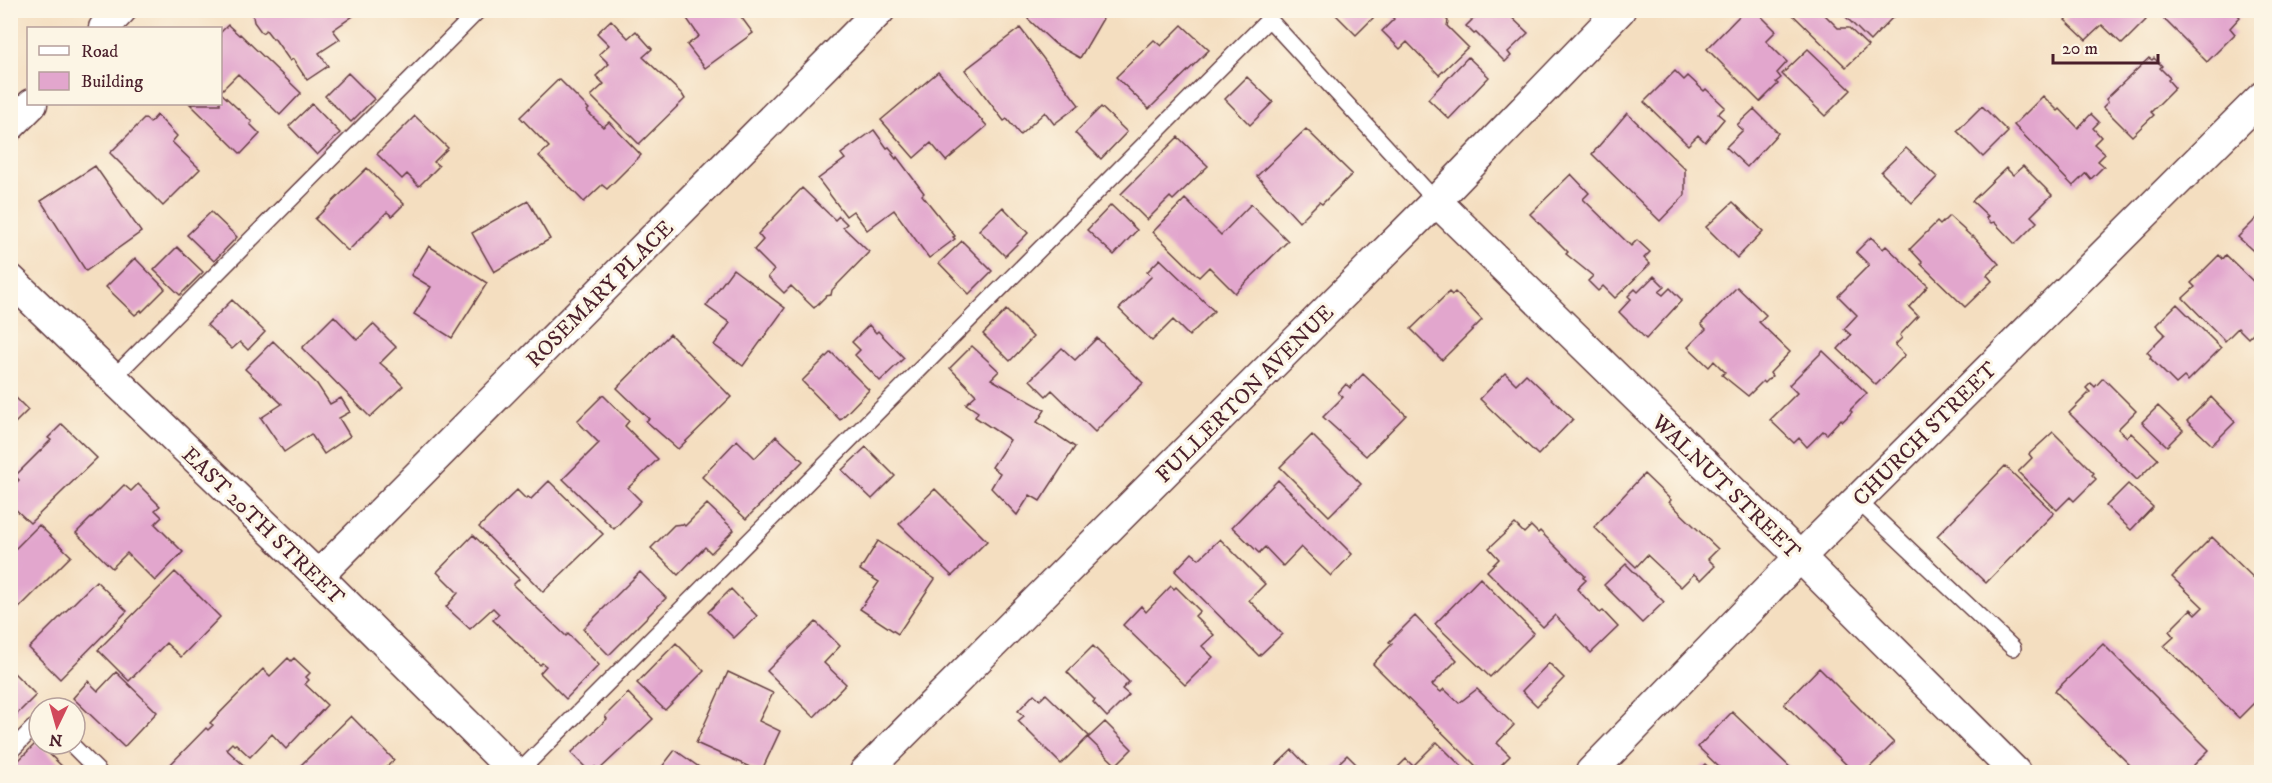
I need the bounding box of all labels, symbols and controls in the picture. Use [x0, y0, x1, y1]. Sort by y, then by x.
legend [27, 27, 222, 105]
scale bar [2053, 27, 2158, 65]
text: 20 m [2062, 38, 2098, 60]
text: Road [81, 41, 118, 63]
text: Building [81, 71, 143, 93]
street label: ROSEMARY PLACE [521, 215, 679, 373]
street label: FULLERTON AVENUE [1150, 299, 1340, 489]
street label: CHURCH STREET [1847, 356, 2003, 512]
street label: WALNUT STREET [1645, 408, 1806, 565]
street label: EAST 20TH STREET [176, 441, 350, 611]
north arrow [27, 696, 87, 756]
text: N [48, 729, 63, 750]

